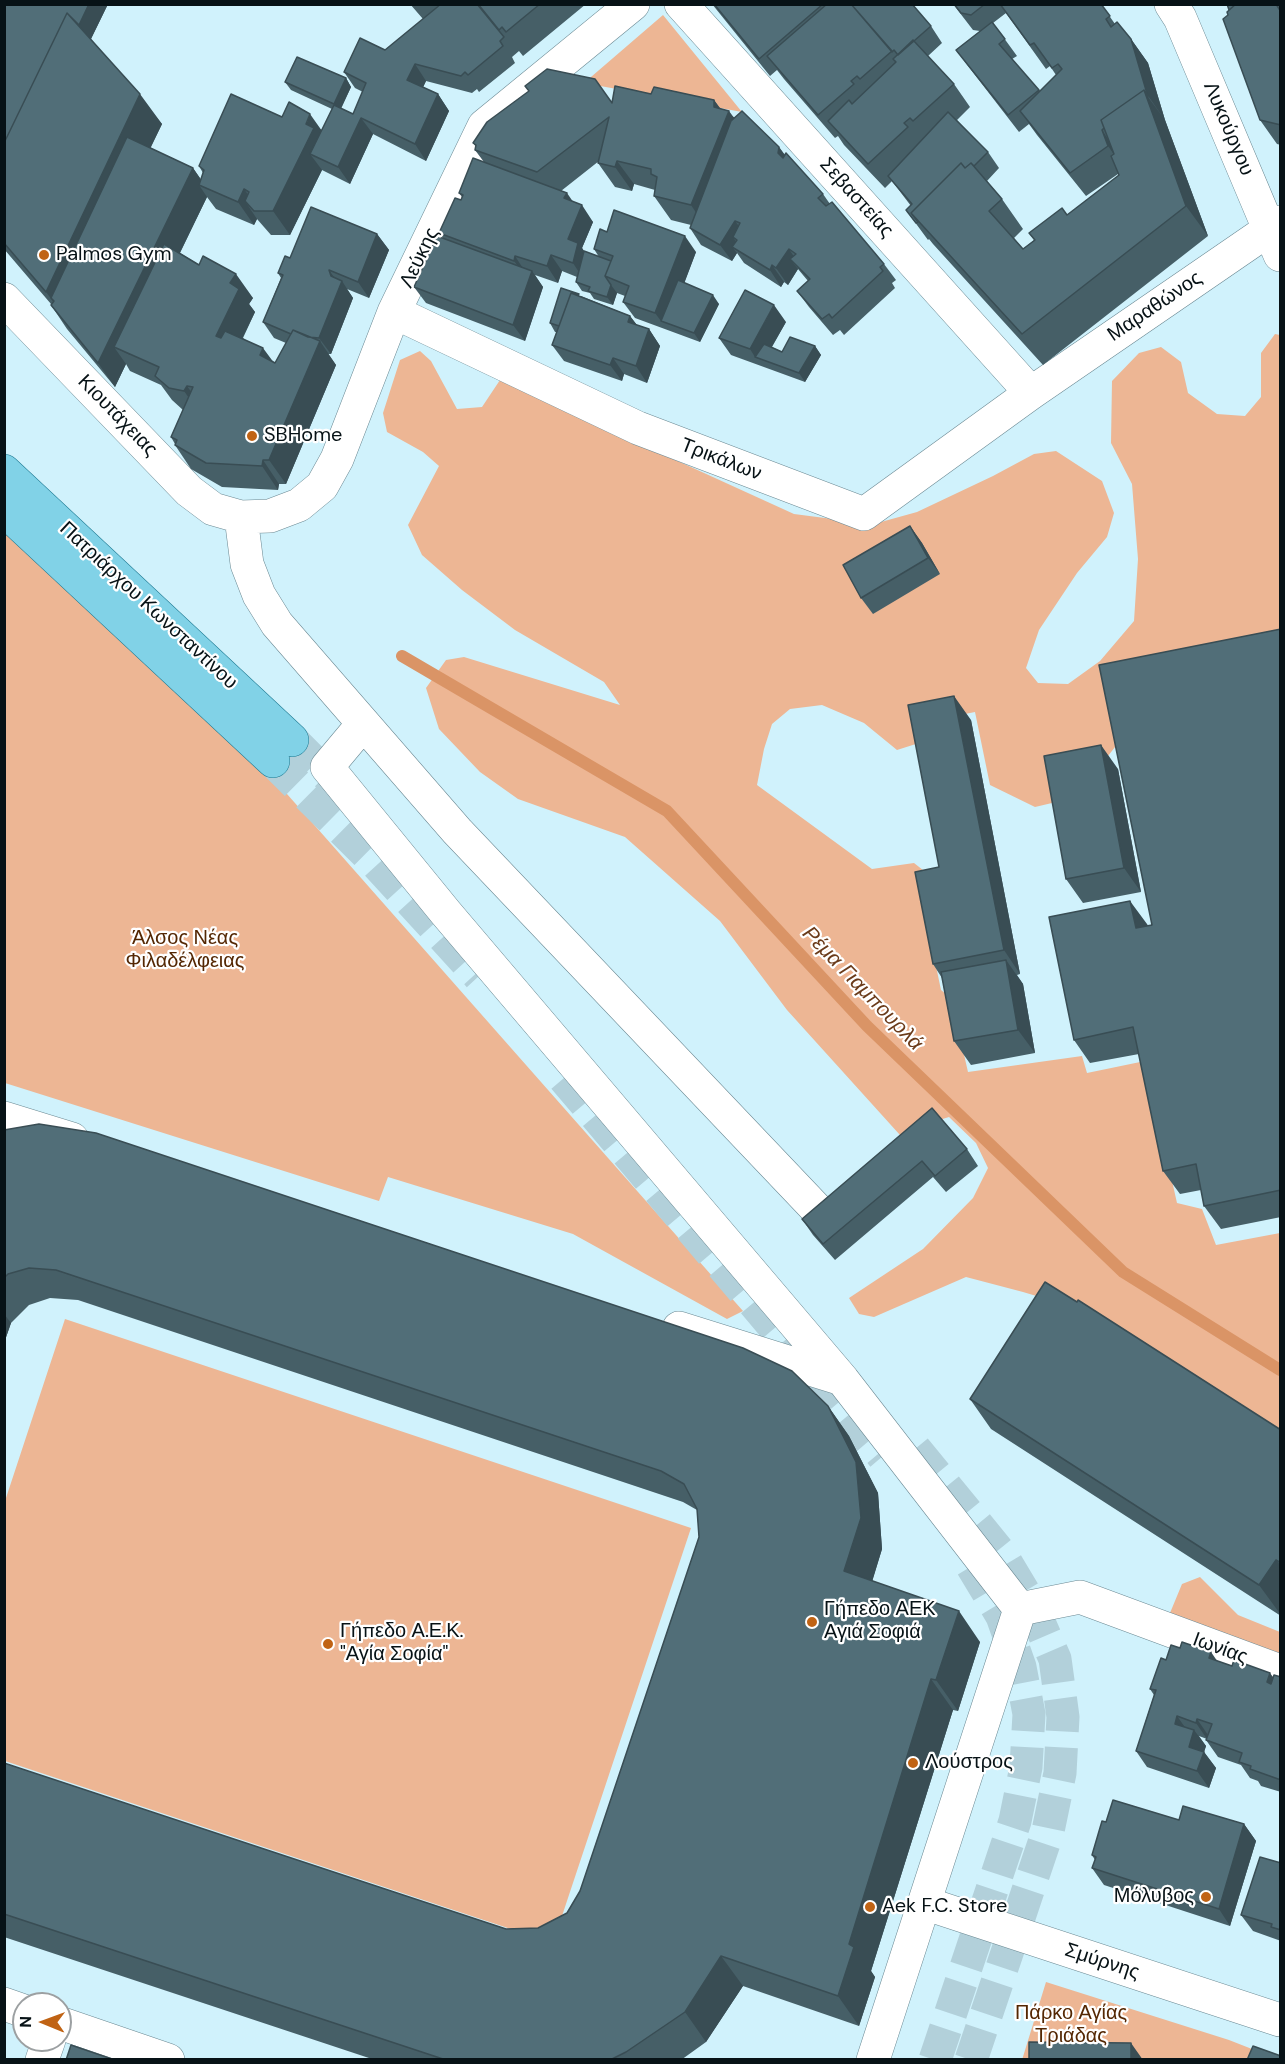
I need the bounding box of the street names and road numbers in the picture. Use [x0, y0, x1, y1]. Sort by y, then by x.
street label: Λυκούργου [1198, 78, 1258, 180]
street label: Σεβαστείας [814, 153, 898, 243]
street label: Λεύκης [395, 224, 445, 292]
street label: Μαραθώνος [1103, 267, 1207, 347]
street label: Κιουτάχειας [72, 370, 162, 462]
street label: Τρικάλων [677, 434, 765, 486]
street label: Πατριάρχου Κωνσταντίνου [54, 517, 242, 695]
street label: Ιωνίας [1189, 1628, 1251, 1670]
street label: Σμύρνης [1062, 1939, 1142, 1985]

